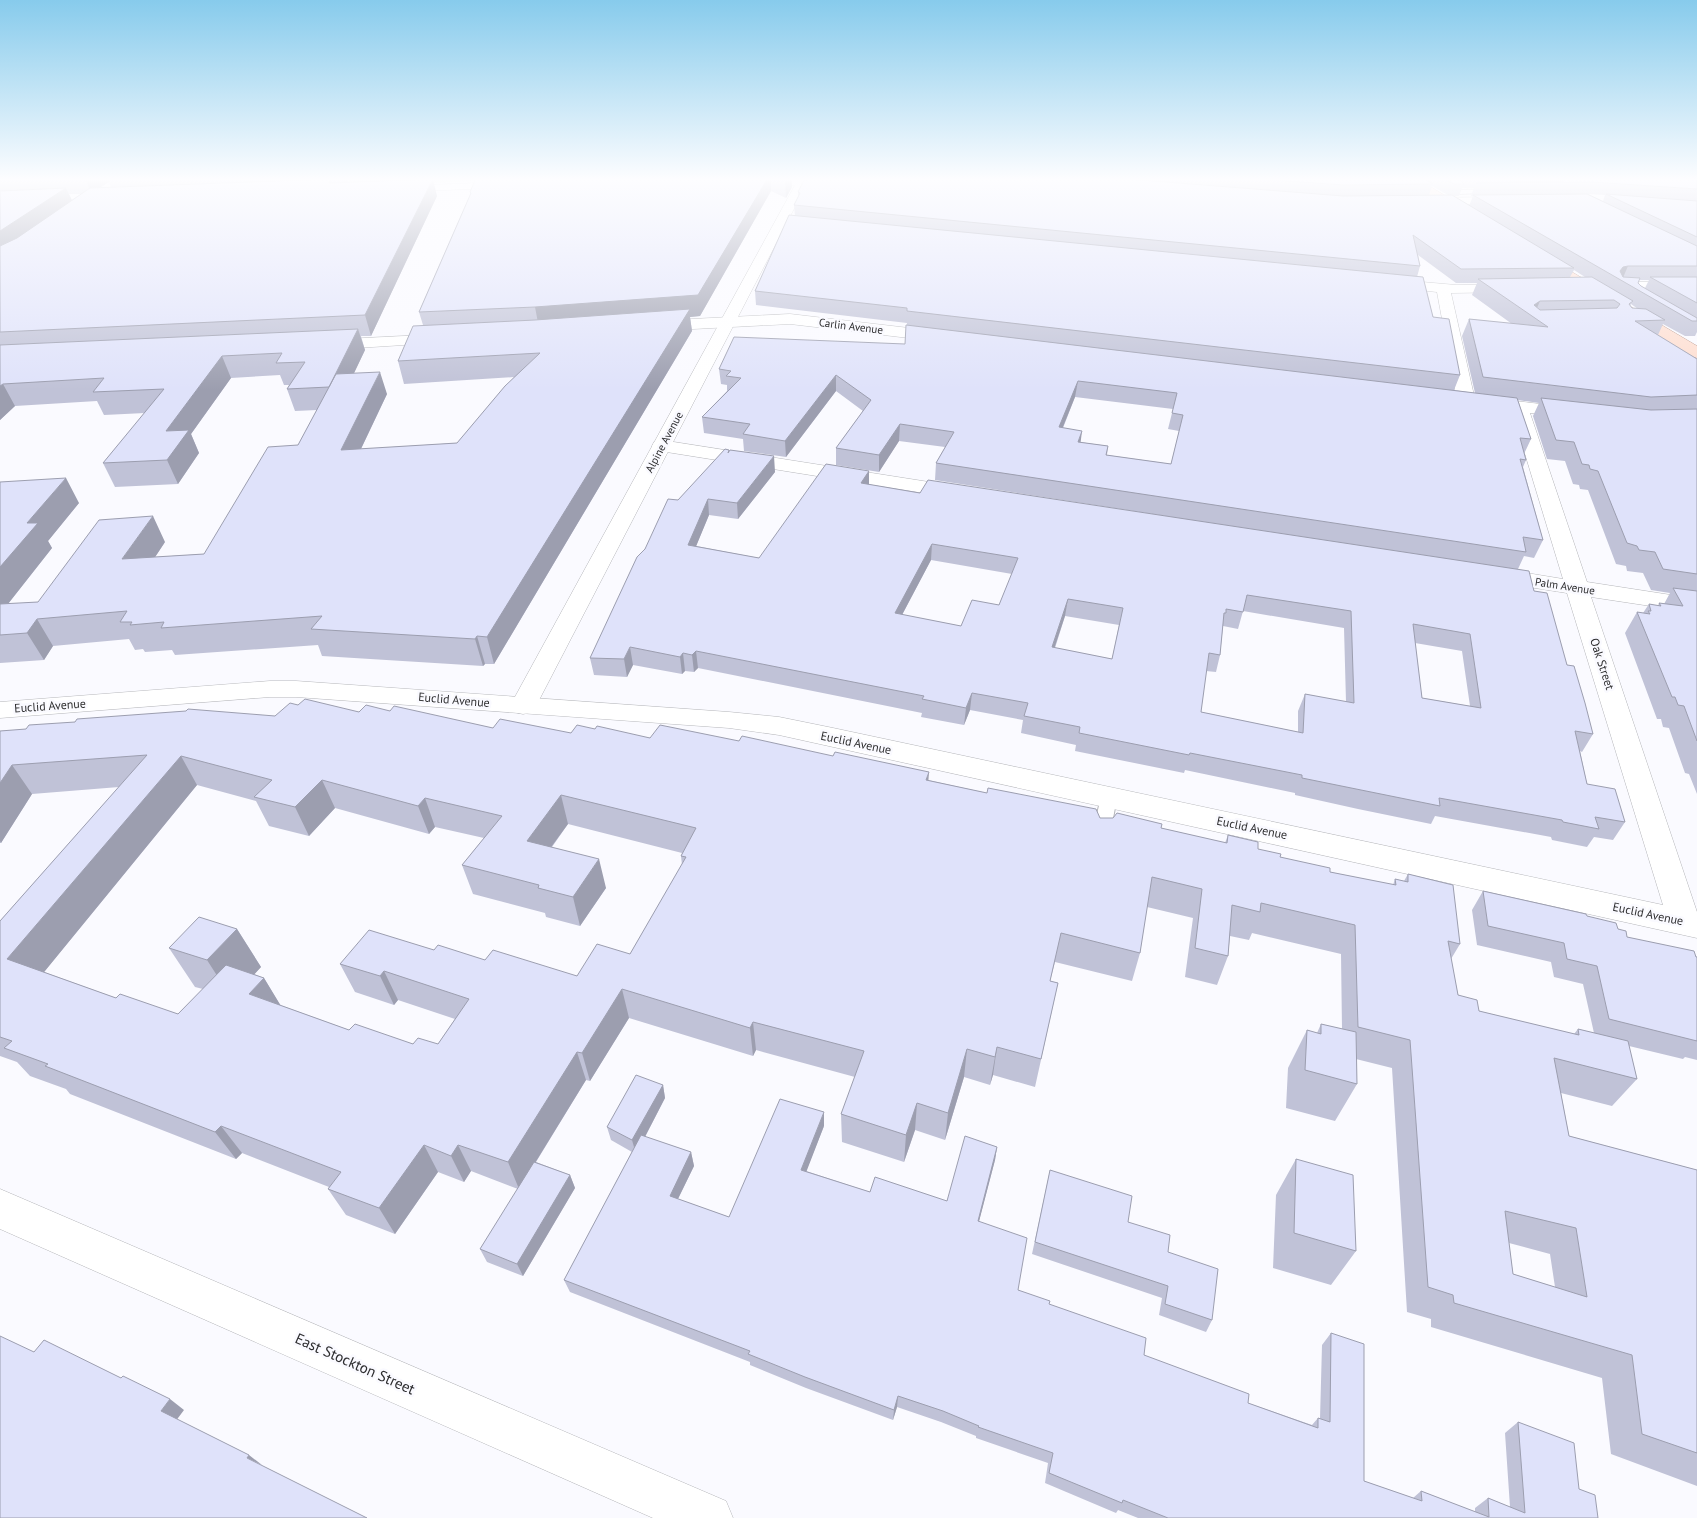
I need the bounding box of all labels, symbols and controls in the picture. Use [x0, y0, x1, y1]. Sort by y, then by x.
street label: Carlin Avenue [818, 315, 884, 337]
street label: Alpine Avenue [642, 409, 686, 475]
street label: Palm Avenue [1534, 574, 1596, 598]
street label: Oak Street [1587, 636, 1618, 692]
street label: Euclid Avenue [418, 689, 490, 710]
street label: Euclid Avenue [14, 696, 86, 715]
street label: Euclid Avenue [819, 728, 893, 757]
street label: Euclid Avenue [1215, 813, 1289, 842]
street label: Euclid Avenue [1611, 899, 1685, 928]
street label: East Stockton Street [292, 1329, 418, 1399]

